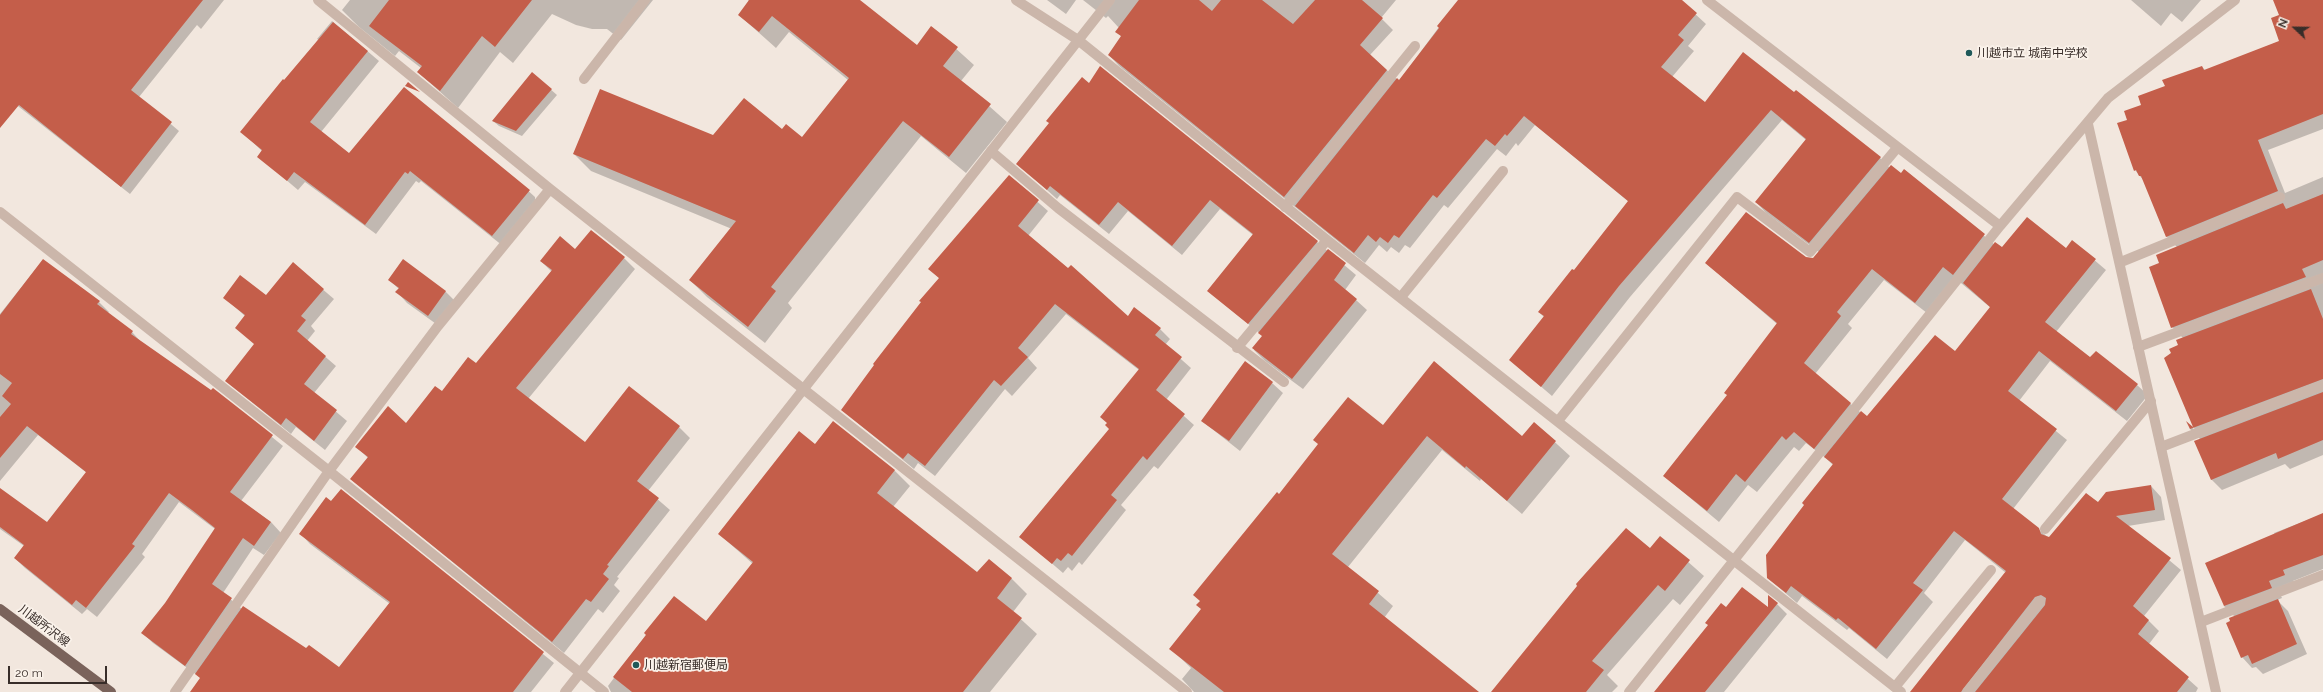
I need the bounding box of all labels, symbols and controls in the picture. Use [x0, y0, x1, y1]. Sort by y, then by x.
north arrow [2275, 8, 2315, 48]
text: N [2276, 17, 2291, 30]
place label: 川越市立 城南中学校 [1977, 46, 2088, 60]
marker: 川越市立 城南中学校 [1964, 48, 1974, 58]
street label: 川越所沢線 [16, 602, 72, 650]
scale bar [10, 658, 109, 684]
place label: 川越新宿郵便局 [644, 658, 728, 672]
marker: 川越新宿郵便局 [631, 660, 641, 670]
text: 20 m [15, 666, 43, 680]

